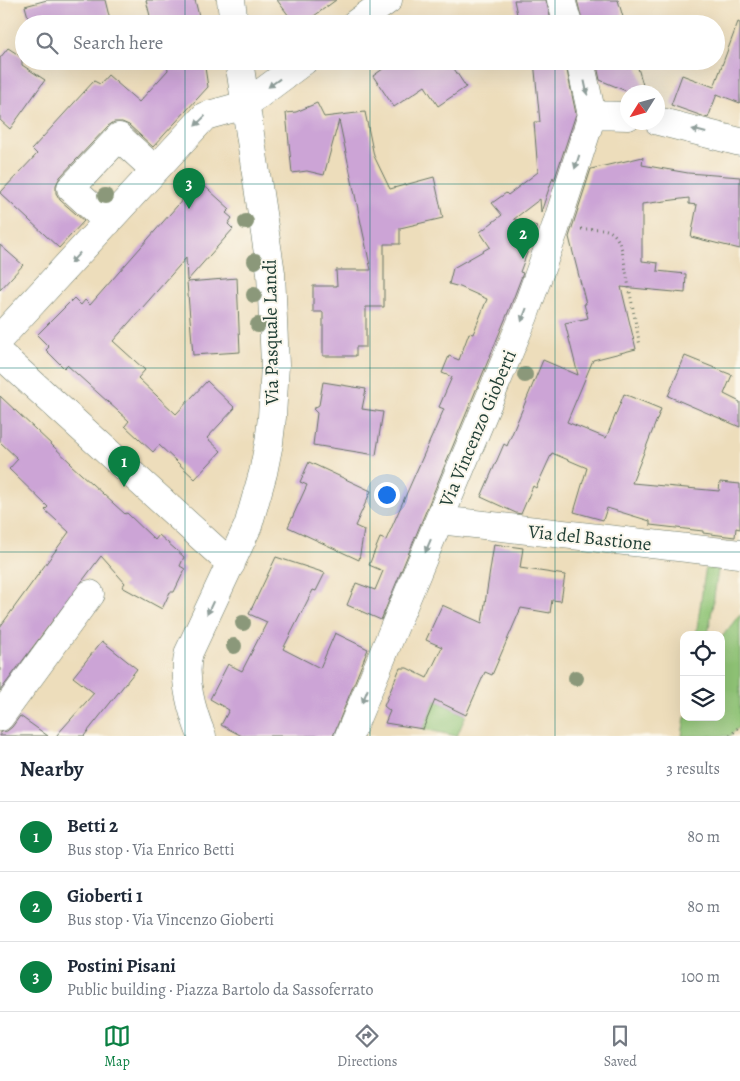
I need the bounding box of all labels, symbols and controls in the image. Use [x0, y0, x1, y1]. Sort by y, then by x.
search box [15, 15, 725, 70]
icon: search [33, 29, 61, 57]
text: Search here [73, 30, 163, 56]
one-way arrow [267, 78, 281, 88]
one-way arrow [583, 81, 591, 97]
north arrow [620, 85, 665, 130]
one-way arrow [194, 115, 206, 127]
one-way arrow [691, 127, 706, 135]
one-way arrow [573, 154, 580, 169]
pin: 3 [173, 168, 205, 209]
pin: 2 [507, 218, 539, 259]
one-way arrow [69, 251, 81, 263]
street label: Via Pasquale Landi [257, 259, 285, 406]
one-way arrow [520, 308, 527, 323]
street label: Via Vincenzo Gioberti [433, 346, 523, 512]
pin: 1 [108, 446, 140, 487]
your location [374, 482, 400, 508]
street label: Via del Bastione [526, 518, 653, 557]
one-way arrow [424, 539, 432, 554]
one-way arrow [206, 601, 214, 615]
map controls [680, 631, 725, 721]
button: locate [680, 631, 725, 676]
button: layers [680, 676, 725, 721]
one-way arrow [361, 689, 369, 704]
text: Nearby [20, 755, 83, 783]
text: 3 results [666, 758, 720, 780]
text: Betti 2 [67, 813, 118, 839]
text: 1 [33, 826, 39, 848]
text: 80 m [687, 826, 720, 848]
text: Bus stop · Via Enrico Betti [67, 839, 234, 861]
text: Gioberti 1 [67, 883, 143, 909]
text: 2 [32, 896, 40, 918]
text: 80 m [687, 896, 720, 918]
text: Bus stop · Via Vincenzo Gioberti [67, 909, 274, 931]
text: Postini Pisani [67, 953, 176, 979]
text: 3 [33, 966, 39, 988]
text: 100 m [681, 966, 720, 988]
text: Public building · Piazza Bartolo da Sassoferrato [67, 979, 374, 1001]
tab: Map [103, 1022, 131, 1071]
tab: Directions [337, 1022, 397, 1071]
tab: Saved [604, 1022, 637, 1071]

